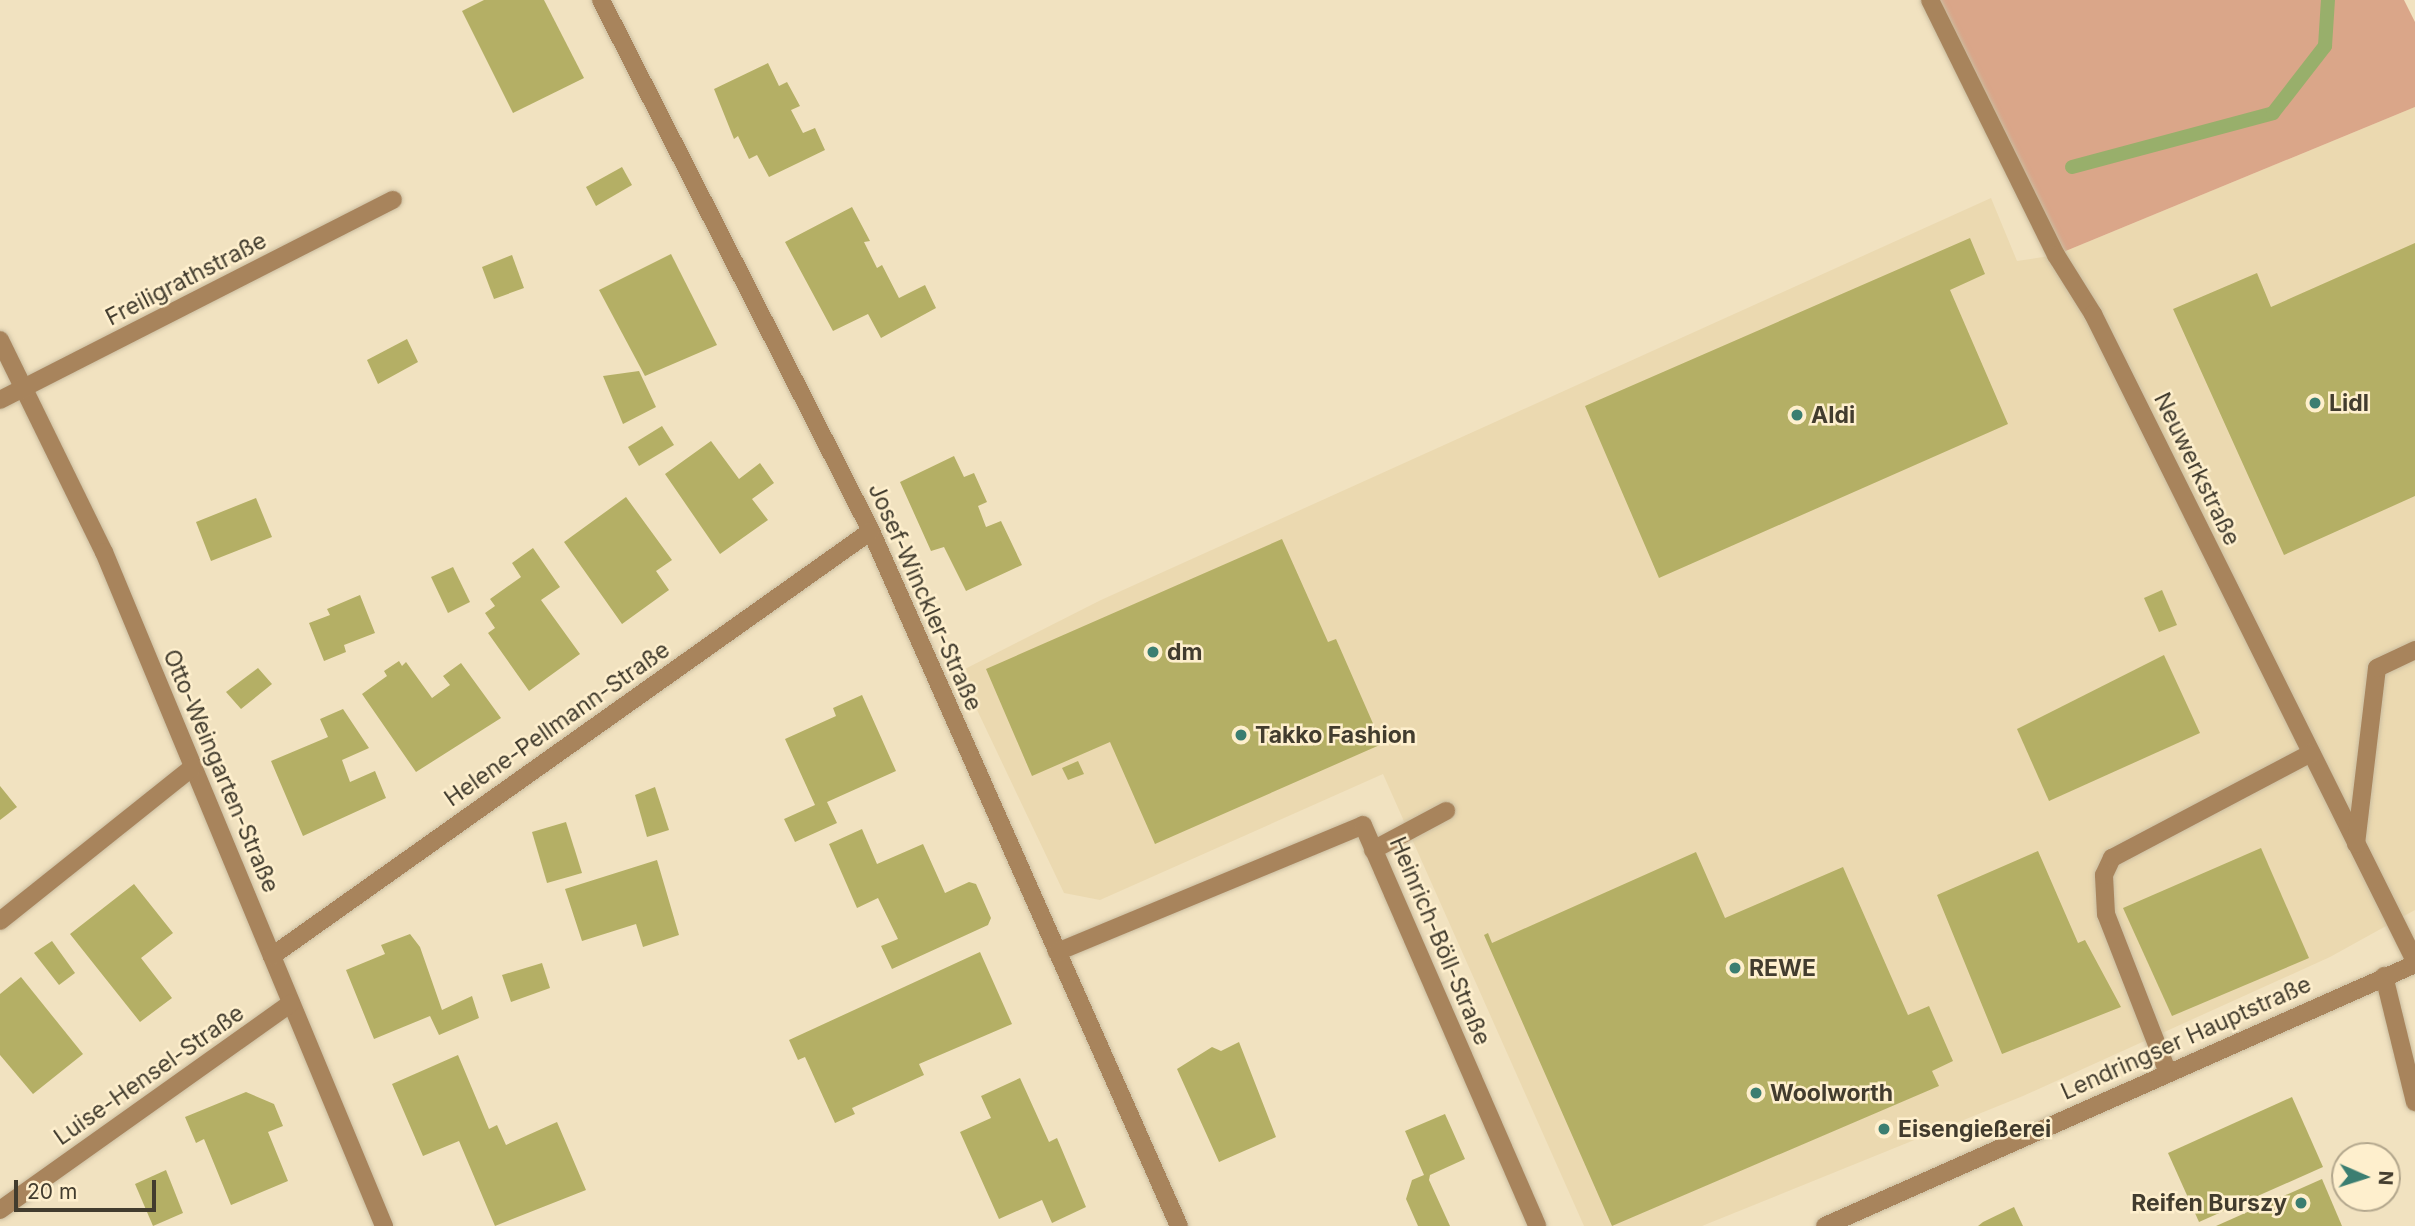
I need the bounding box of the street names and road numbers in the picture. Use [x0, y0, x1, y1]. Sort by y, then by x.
street label: Freiligrathstraße [101, 227, 271, 331]
street label: Neuwerkstraße [2148, 388, 2246, 550]
street label: Josef-Winckler-Straße [862, 479, 988, 715]
street label: Helene-Pellmann-Straße [439, 636, 675, 812]
street label: Otto-Weingarten-Straße [157, 645, 285, 897]
street label: Heinrich-Böll-Straße [1384, 833, 1496, 1049]
street label: Lendringser Hauptstraße [2057, 970, 2315, 1106]
street label: Luise-Hensel-Straße [49, 999, 249, 1151]

